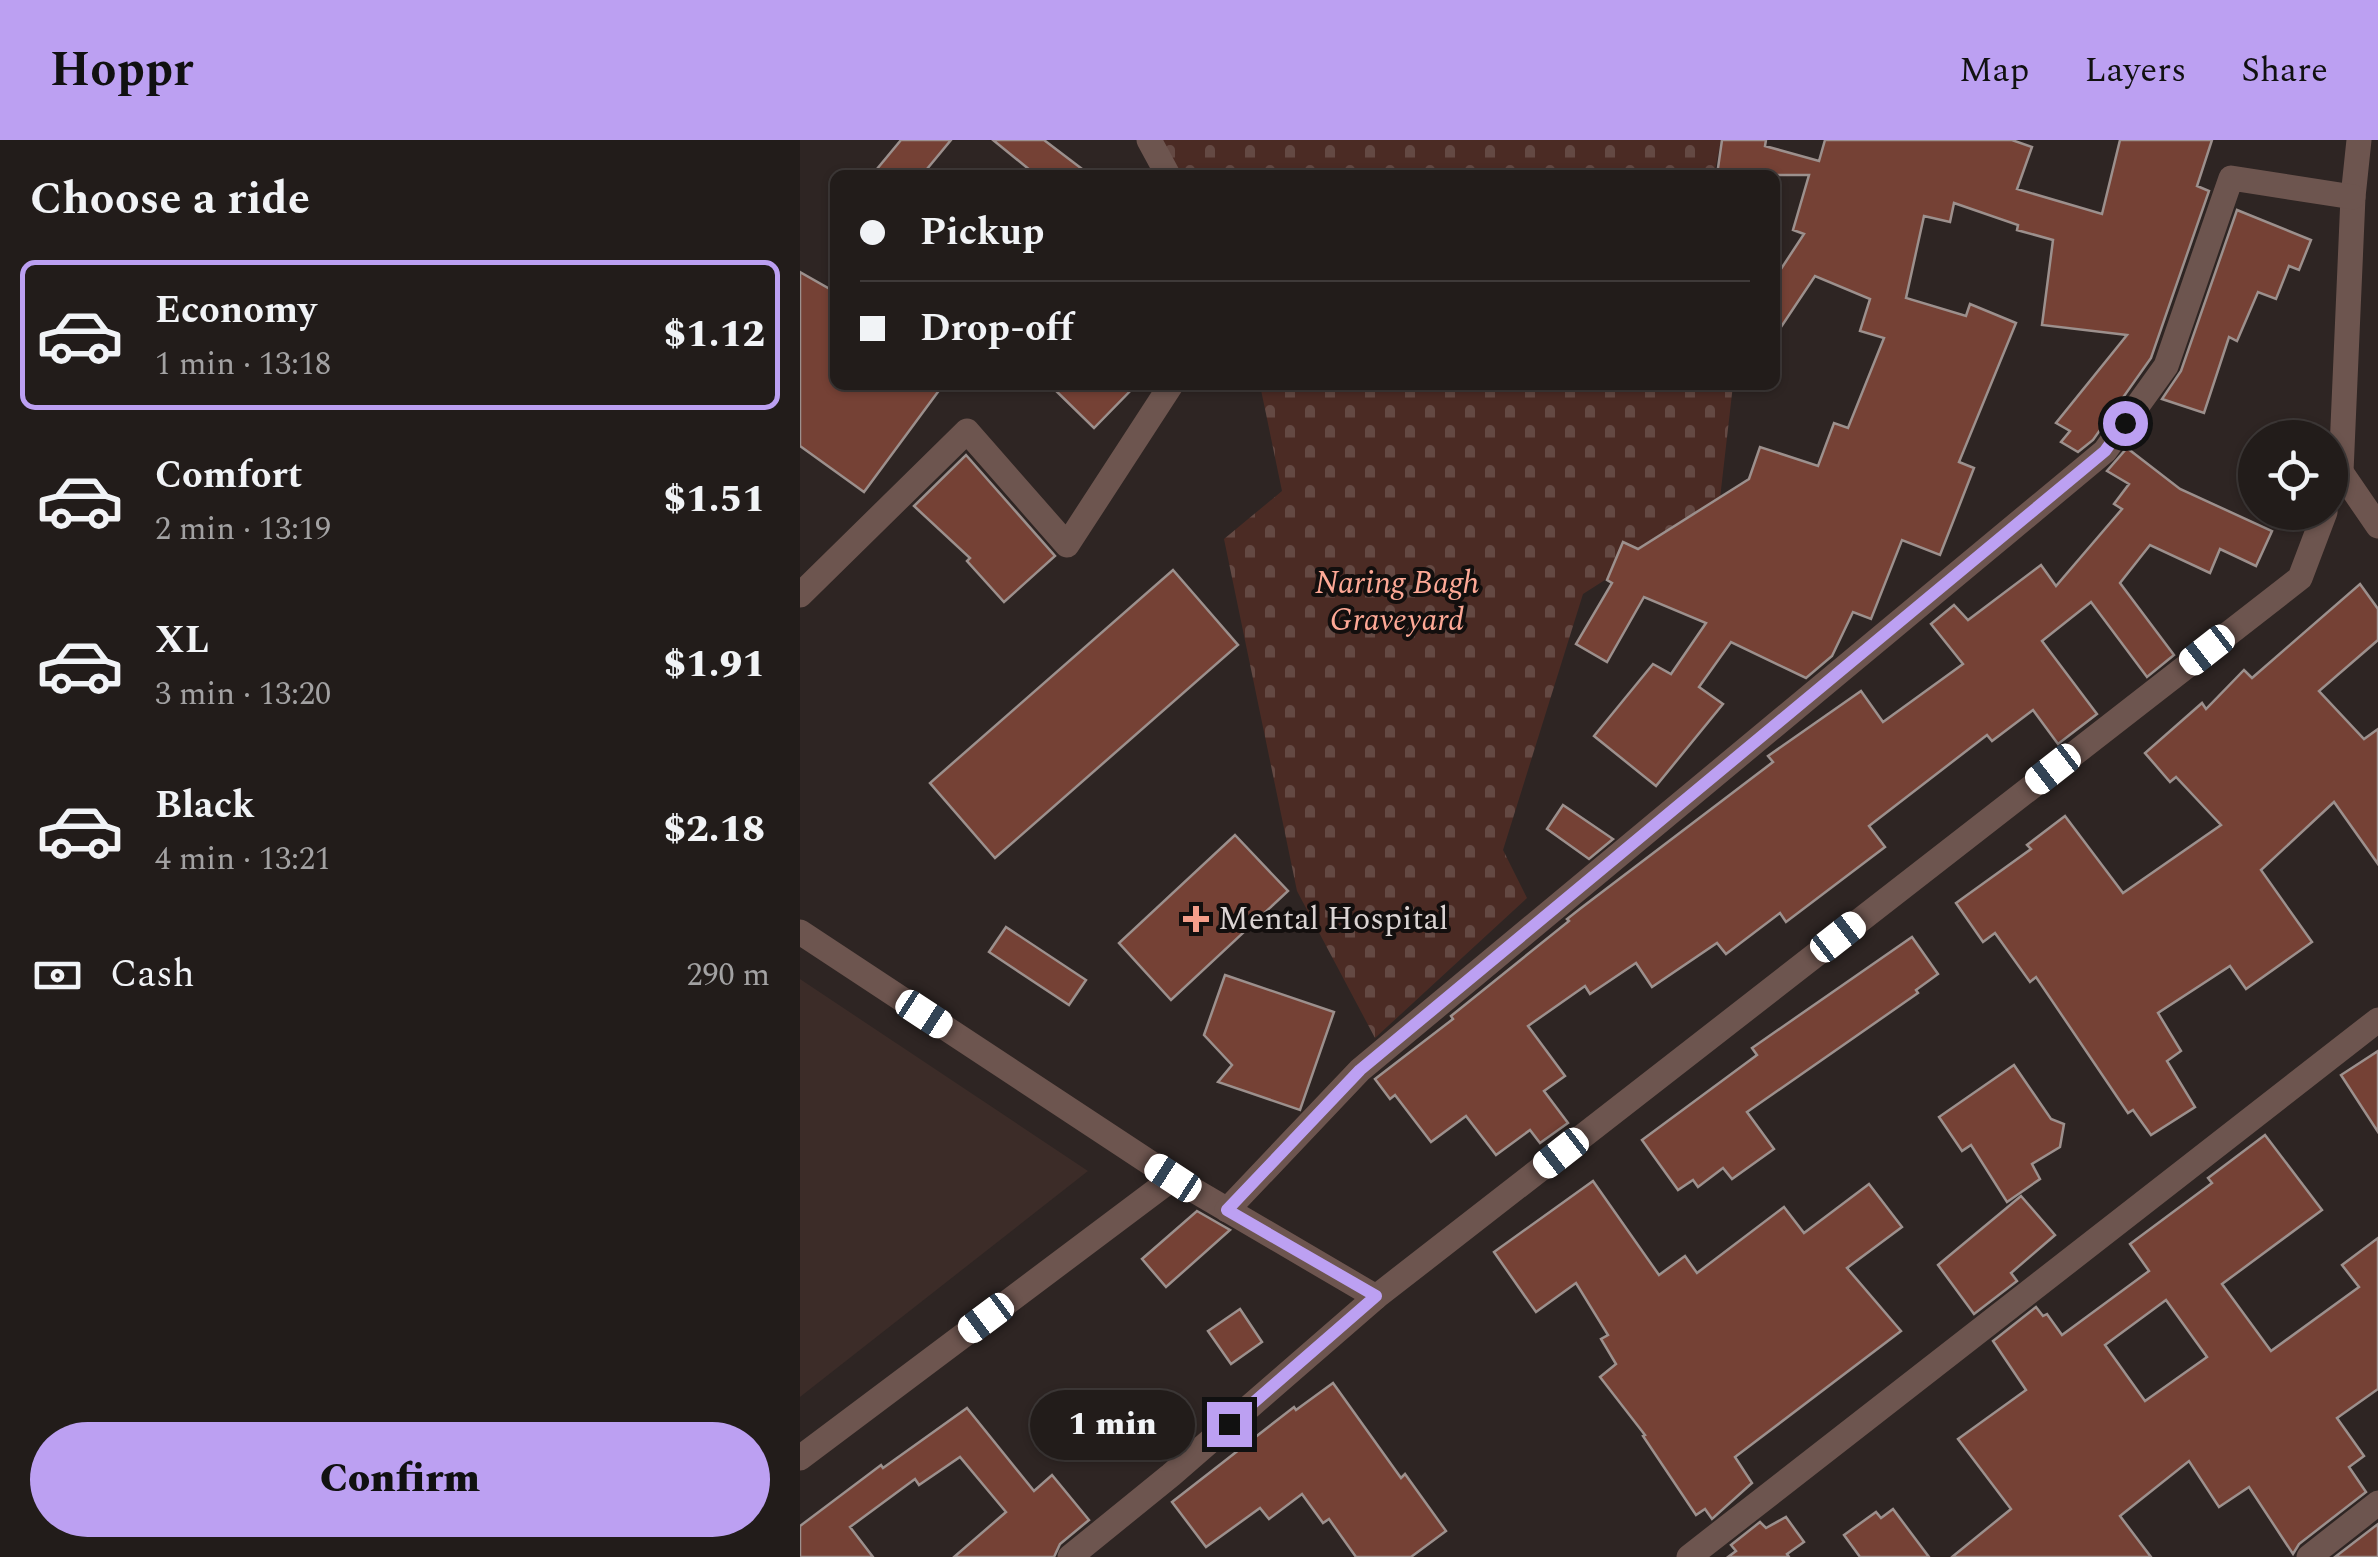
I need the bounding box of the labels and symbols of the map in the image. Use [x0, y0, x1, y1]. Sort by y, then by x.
route start [2103, 401, 2148, 446]
park label: Naring Bagh Graveyard [1315, 559, 1479, 645]
car [2174, 620, 2240, 680]
car [2020, 739, 2086, 799]
place label: Mental Hospital [1218, 895, 1448, 944]
marker: Mental Hospital [1183, 906, 1209, 932]
car [1805, 907, 1871, 967]
car [891, 985, 957, 1043]
car [1528, 1123, 1594, 1183]
car [1140, 1149, 1206, 1207]
car [953, 1288, 1019, 1348]
callout: 1 min [1029, 1389, 1194, 1459]
route end [1207, 1402, 1252, 1447]

